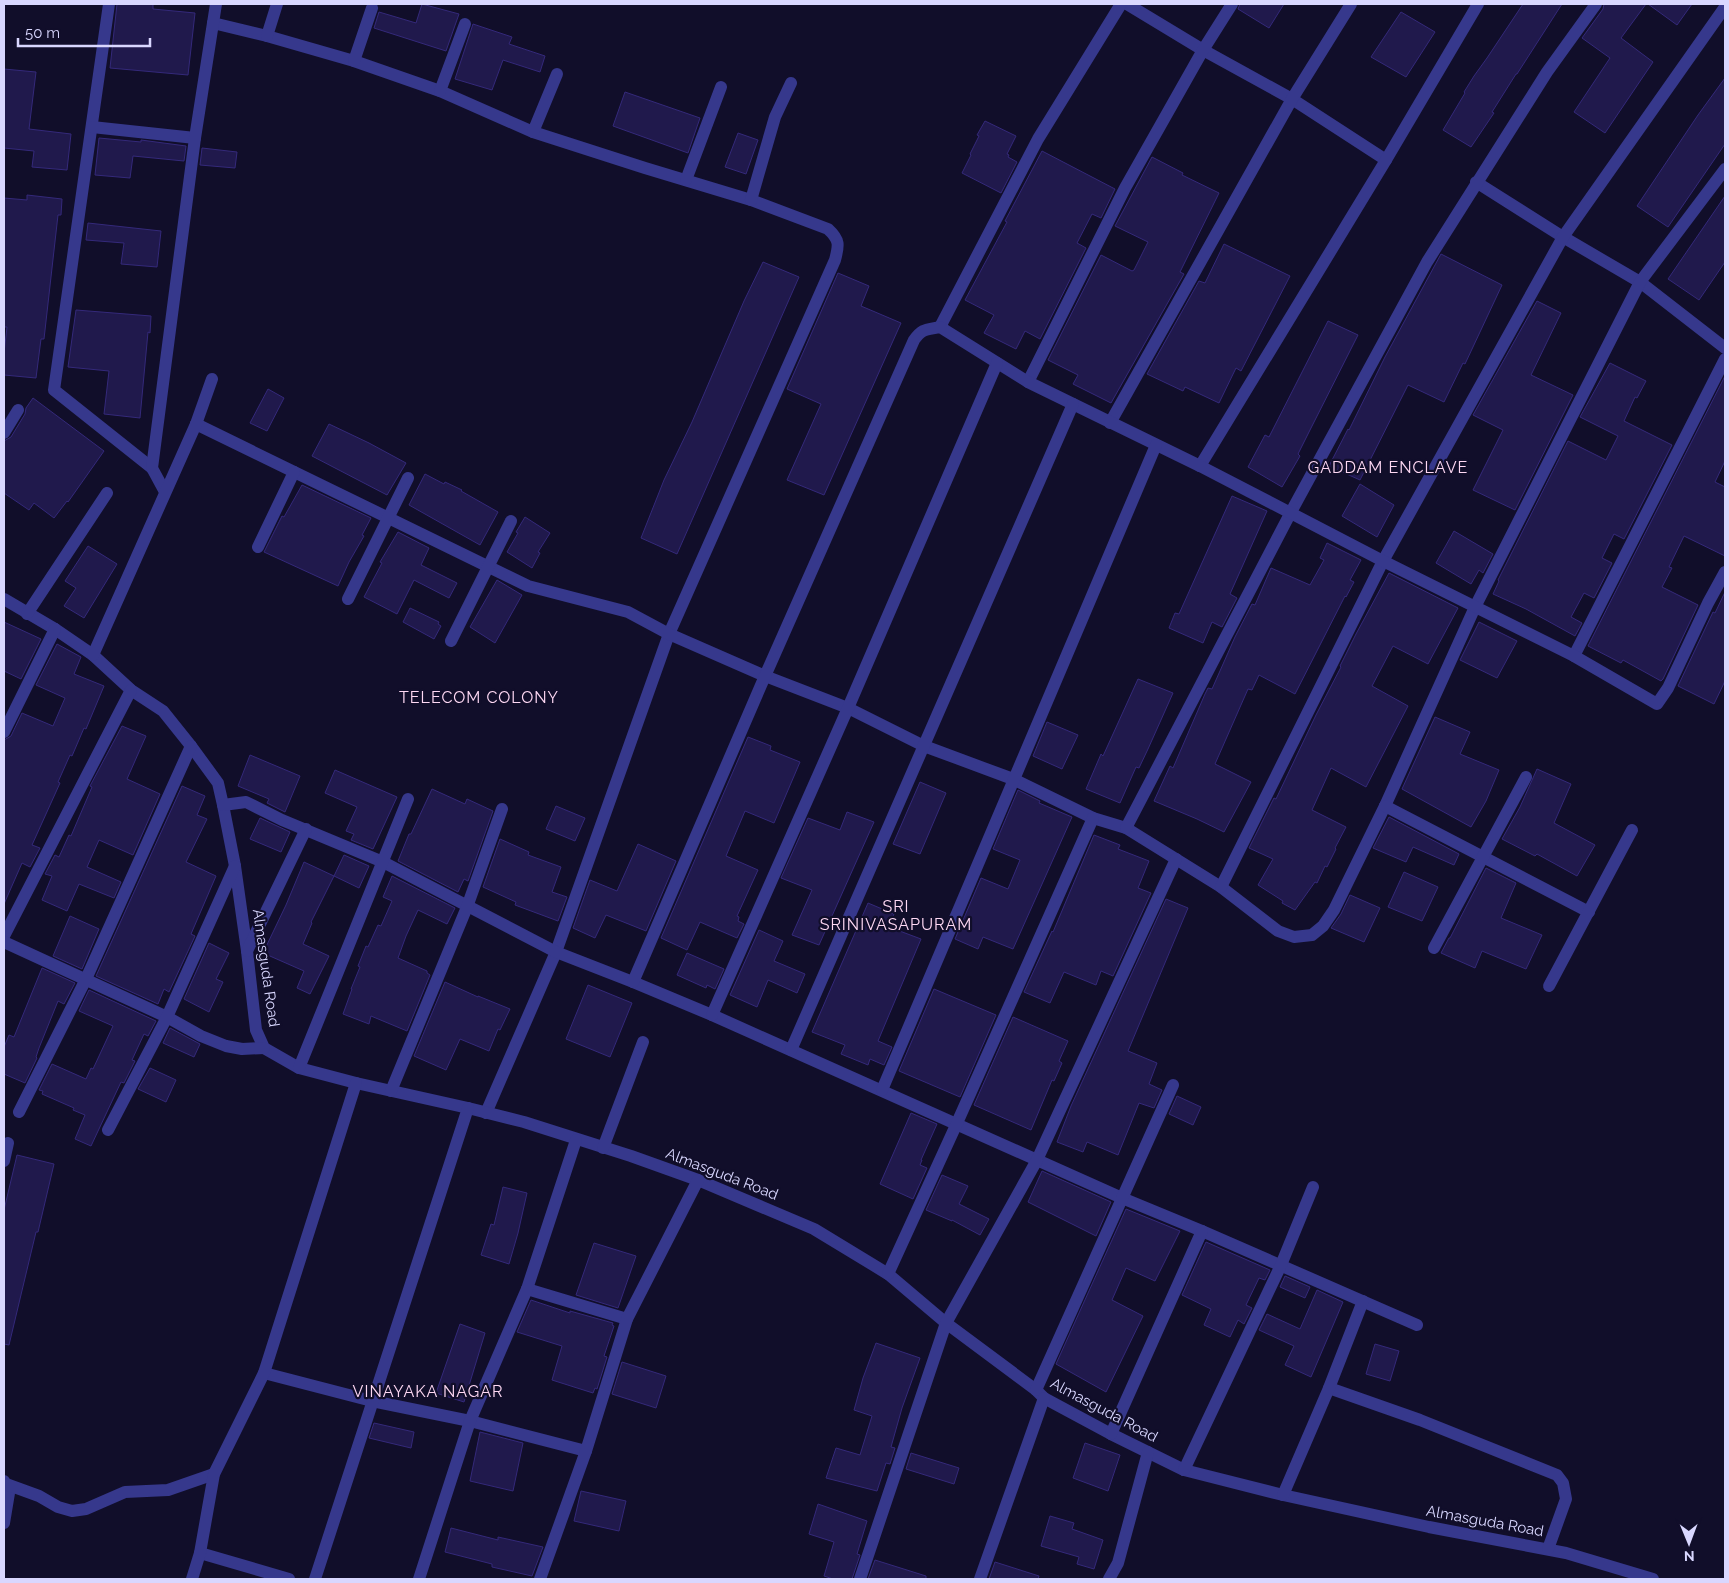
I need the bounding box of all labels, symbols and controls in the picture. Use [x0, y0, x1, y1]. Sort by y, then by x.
scale bar [18, 15, 150, 47]
text: 50 m [25, 24, 60, 42]
district label: GADDAM ENCLAVE [1308, 458, 1468, 477]
district label: TELECOM COLONY [399, 688, 559, 707]
district label: SRI SRINIVASAPURAM [820, 897, 972, 934]
street label: Almasguda Road [249, 908, 283, 1028]
street label: Almasguda Road [663, 1144, 781, 1204]
street label: Almasguda Road [1047, 1374, 1161, 1446]
district label: VINAYAKA NAGAR [353, 1382, 503, 1401]
street label: Almasguda Road [1425, 1502, 1545, 1540]
north arrow [1664, 1518, 1714, 1568]
text: N [1684, 1548, 1695, 1564]

